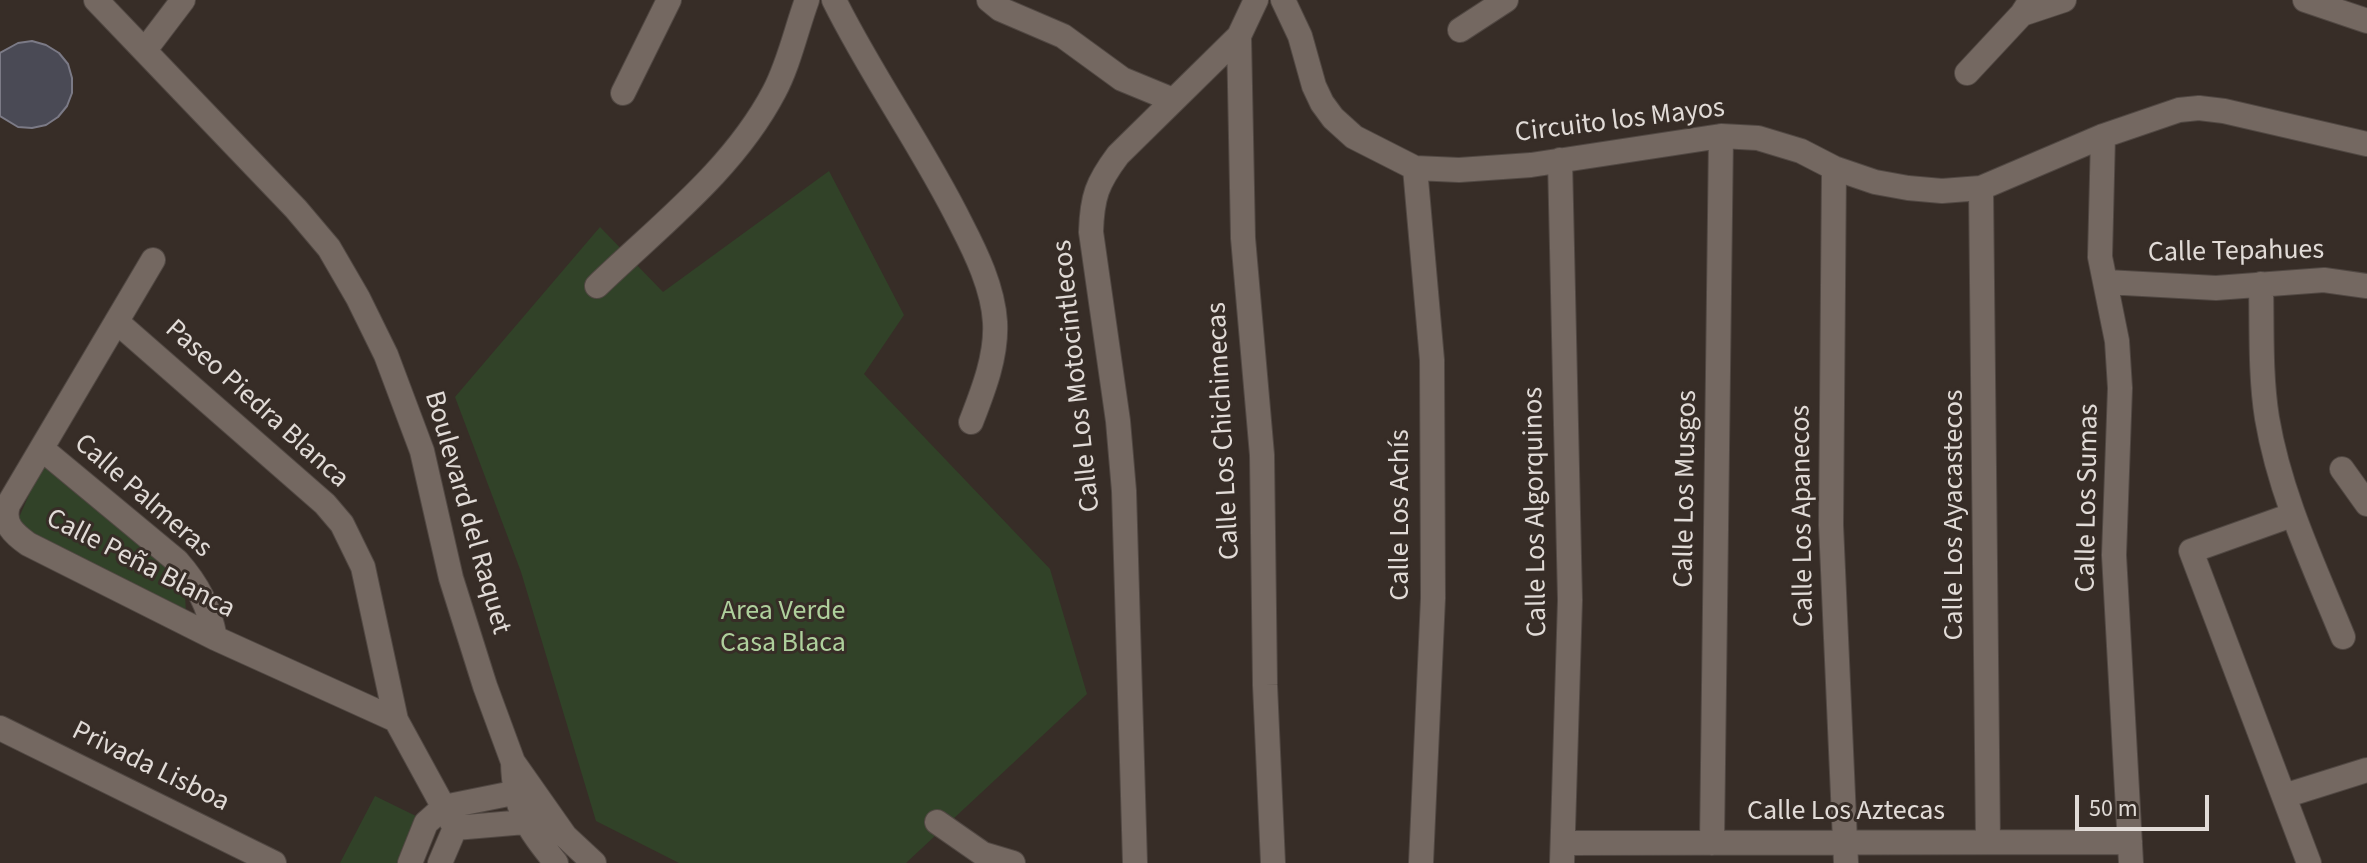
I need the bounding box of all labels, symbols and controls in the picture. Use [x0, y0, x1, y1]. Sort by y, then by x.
street label: Circuito los Mayos [1513, 92, 1727, 152]
street label: Calle Tepahues [2148, 235, 2324, 271]
street label: Calle Los Motocintlecos [1047, 238, 1109, 514]
street label: Calle Los Chichimecas [1201, 301, 1249, 561]
street label: Paseo Piedra Blanca [157, 314, 355, 496]
street label: Calle Los Algorquinos [1518, 387, 1556, 637]
street label: Boulevard del Raquet [415, 388, 517, 638]
street label: Calle Los Musgos [1668, 390, 1706, 588]
street label: Calle Los Ayacastecos [1939, 390, 1973, 640]
street label: Calle Los Sumas [2071, 403, 2107, 593]
street label: Calle Los Apanecos [1785, 405, 1823, 627]
street label: Calle Palmeras [66, 428, 218, 566]
street label: Calle Los Achís [1385, 429, 1419, 601]
street label: Calle Peña Blanca [40, 503, 240, 627]
park label: Area Verde Casa Blaca [720, 596, 846, 662]
street label: Privada Lisboa [66, 715, 234, 821]
scale bar [2079, 779, 2213, 829]
text: 50 m [2089, 791, 2138, 826]
street label: Calle Los Aztecas [1747, 796, 1945, 830]

